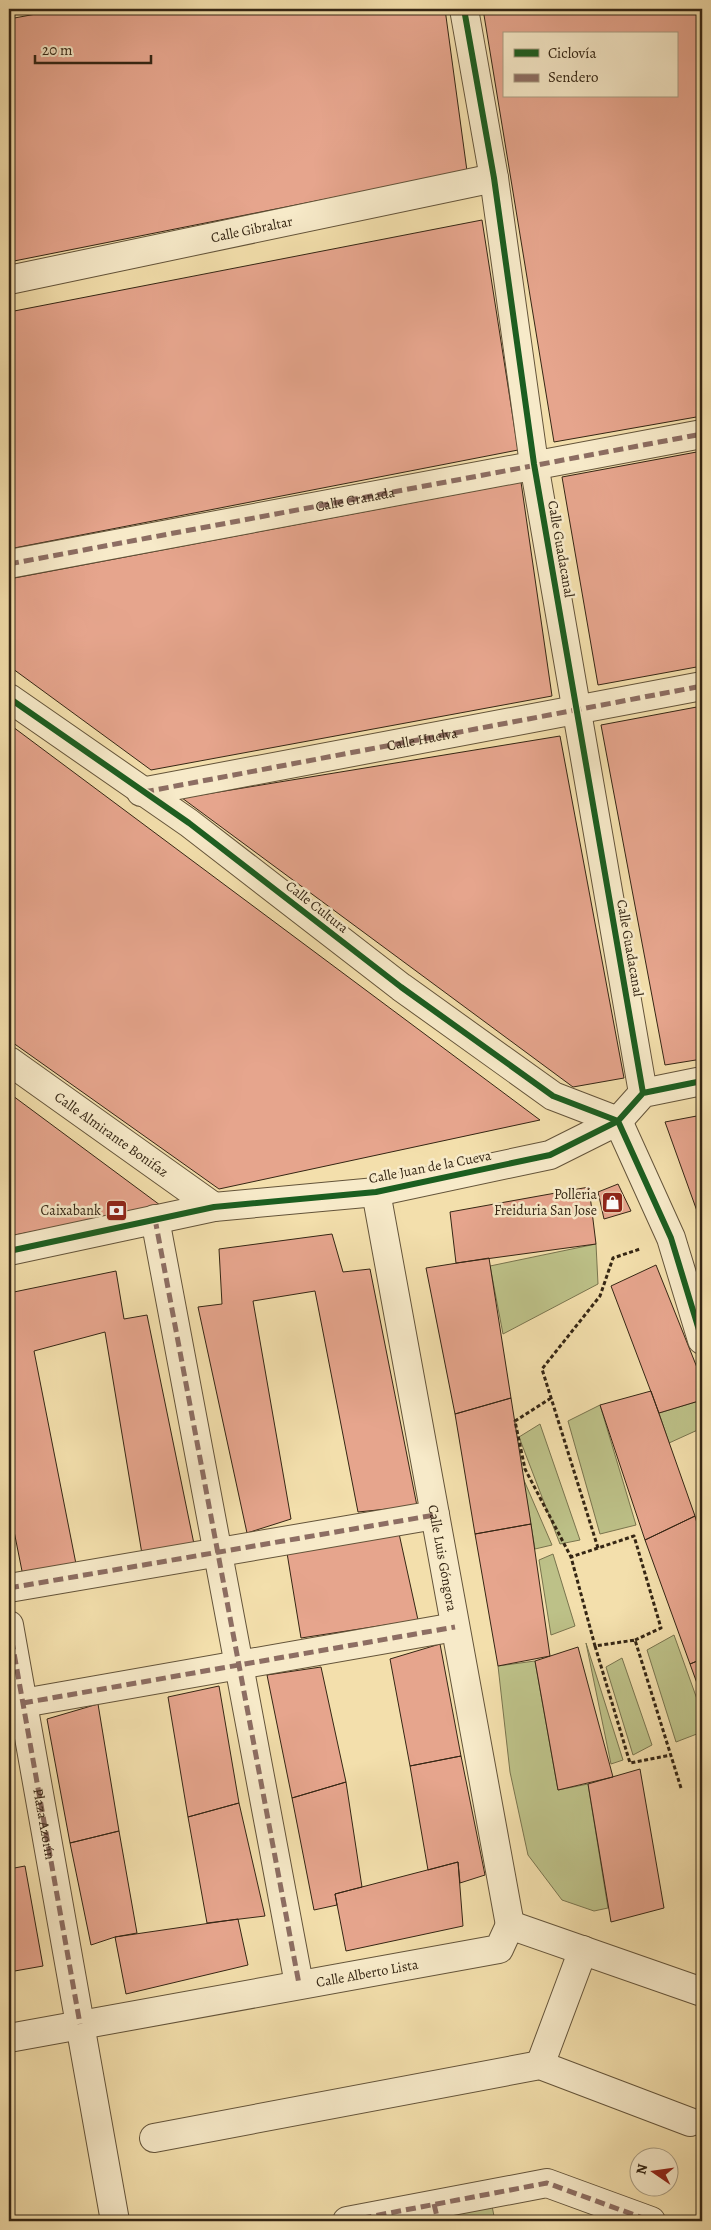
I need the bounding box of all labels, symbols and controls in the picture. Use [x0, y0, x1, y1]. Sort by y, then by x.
scale bar [35, 32, 151, 64]
legend [503, 32, 678, 98]
text: 20 m [42, 40, 73, 60]
text: Ciclovía [548, 43, 596, 63]
text: Sendero [548, 67, 598, 87]
street label: Calle Gibraltar [209, 211, 295, 247]
street label: Calle Granada [314, 482, 397, 516]
street label: Calle Guadacanal [543, 499, 579, 600]
street label: Calle Huelva [385, 723, 459, 755]
street label: Calle Cultura [282, 876, 353, 938]
street label: Calle Guadacanal [612, 898, 648, 999]
street label: Calle Almirante Bonifaz [51, 1087, 172, 1181]
street label: Calle Juan de la Cueva [367, 1146, 493, 1188]
place label: Polleria Freiduria San Jose [494, 1185, 597, 1220]
shop icon: Polleria Freiduria San Jose [601, 1190, 625, 1214]
bank icon: Caixabank [105, 1198, 129, 1222]
place label: Caixabank [41, 1201, 101, 1220]
street label: Calle Luis Góngora [424, 1503, 462, 1613]
street label: Plaza Azorín [29, 1787, 60, 1861]
street label: Calle Alberto Lista [314, 1954, 420, 1992]
north arrow [628, 2148, 678, 2198]
text: N [631, 2162, 652, 2176]

